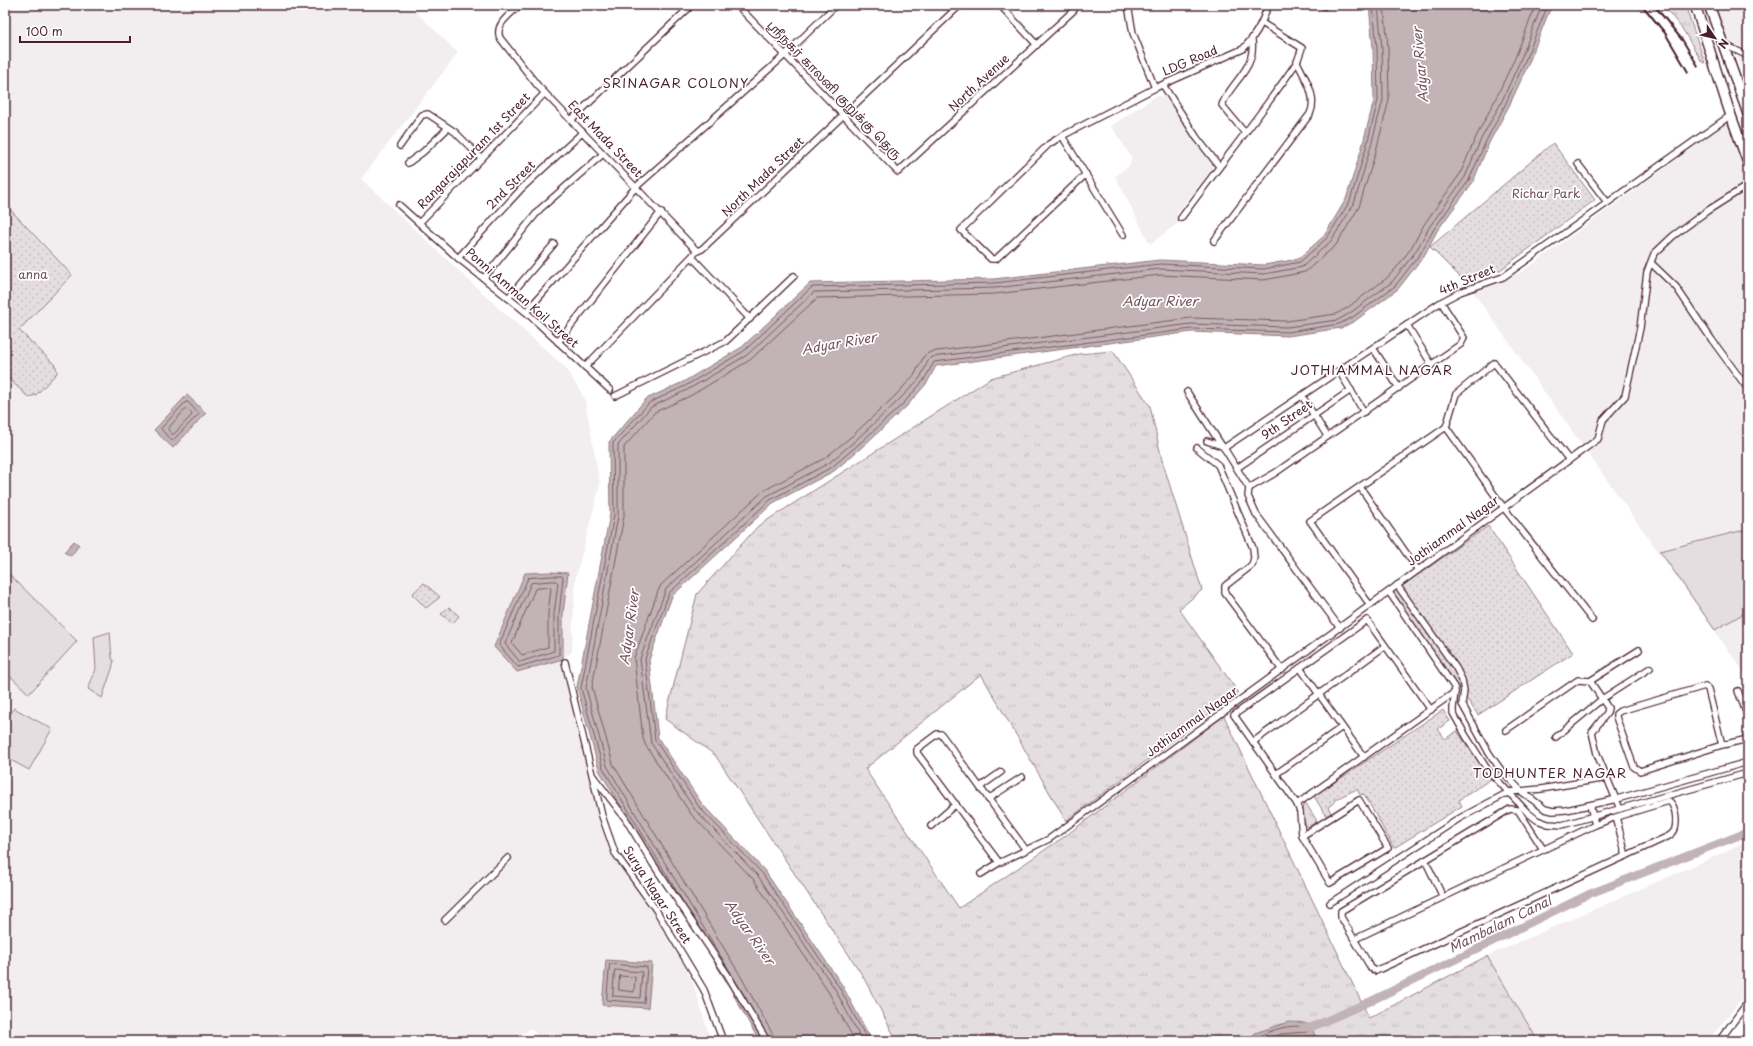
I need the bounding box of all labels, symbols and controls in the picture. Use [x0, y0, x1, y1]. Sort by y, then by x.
street label: ஸ்ரீநகர் காலனி குறுக்கு தெரு [763, 16, 906, 163]
scale bar [20, 18, 130, 44]
north arrow [1695, 18, 1735, 58]
text: 100 m [26, 22, 63, 40]
water label: Adyar River [1407, 24, 1432, 104]
text: N [1714, 36, 1733, 53]
street label: LDG Road [1159, 40, 1220, 80]
street label: North Avenue [944, 49, 1013, 115]
district label: SRINAGAR COLONY [603, 73, 749, 92]
street label: Rangarajapuram 1st Street [413, 88, 534, 212]
street label: East Mada Street [564, 96, 647, 181]
street label: North Mada Street [717, 132, 808, 220]
street label: 2nd Street [482, 156, 539, 213]
park label: Richar Park [1512, 184, 1580, 202]
street label: Ponni Amman Koil Street [462, 243, 583, 351]
street label: 4th Street [1436, 259, 1498, 299]
park label: anna [18, 265, 48, 283]
water label: Adyar River [1122, 291, 1200, 310]
water label: Adyar River [800, 326, 880, 358]
district label: JOTHIAMMAL NAGAR [1291, 360, 1453, 379]
street label: 9th Street [1257, 395, 1316, 443]
street label: Jothiammal Nagar [1403, 490, 1503, 570]
water label: Adyar River [614, 586, 644, 666]
street label: Jothiammal Nagar [1142, 681, 1242, 761]
district label: TODHUNTER NAGAR [1473, 763, 1627, 782]
street label: Surya Nagar Street [619, 842, 696, 947]
water label: Mambalam Canal [1445, 889, 1556, 957]
water label: Adyar River [721, 895, 781, 970]

